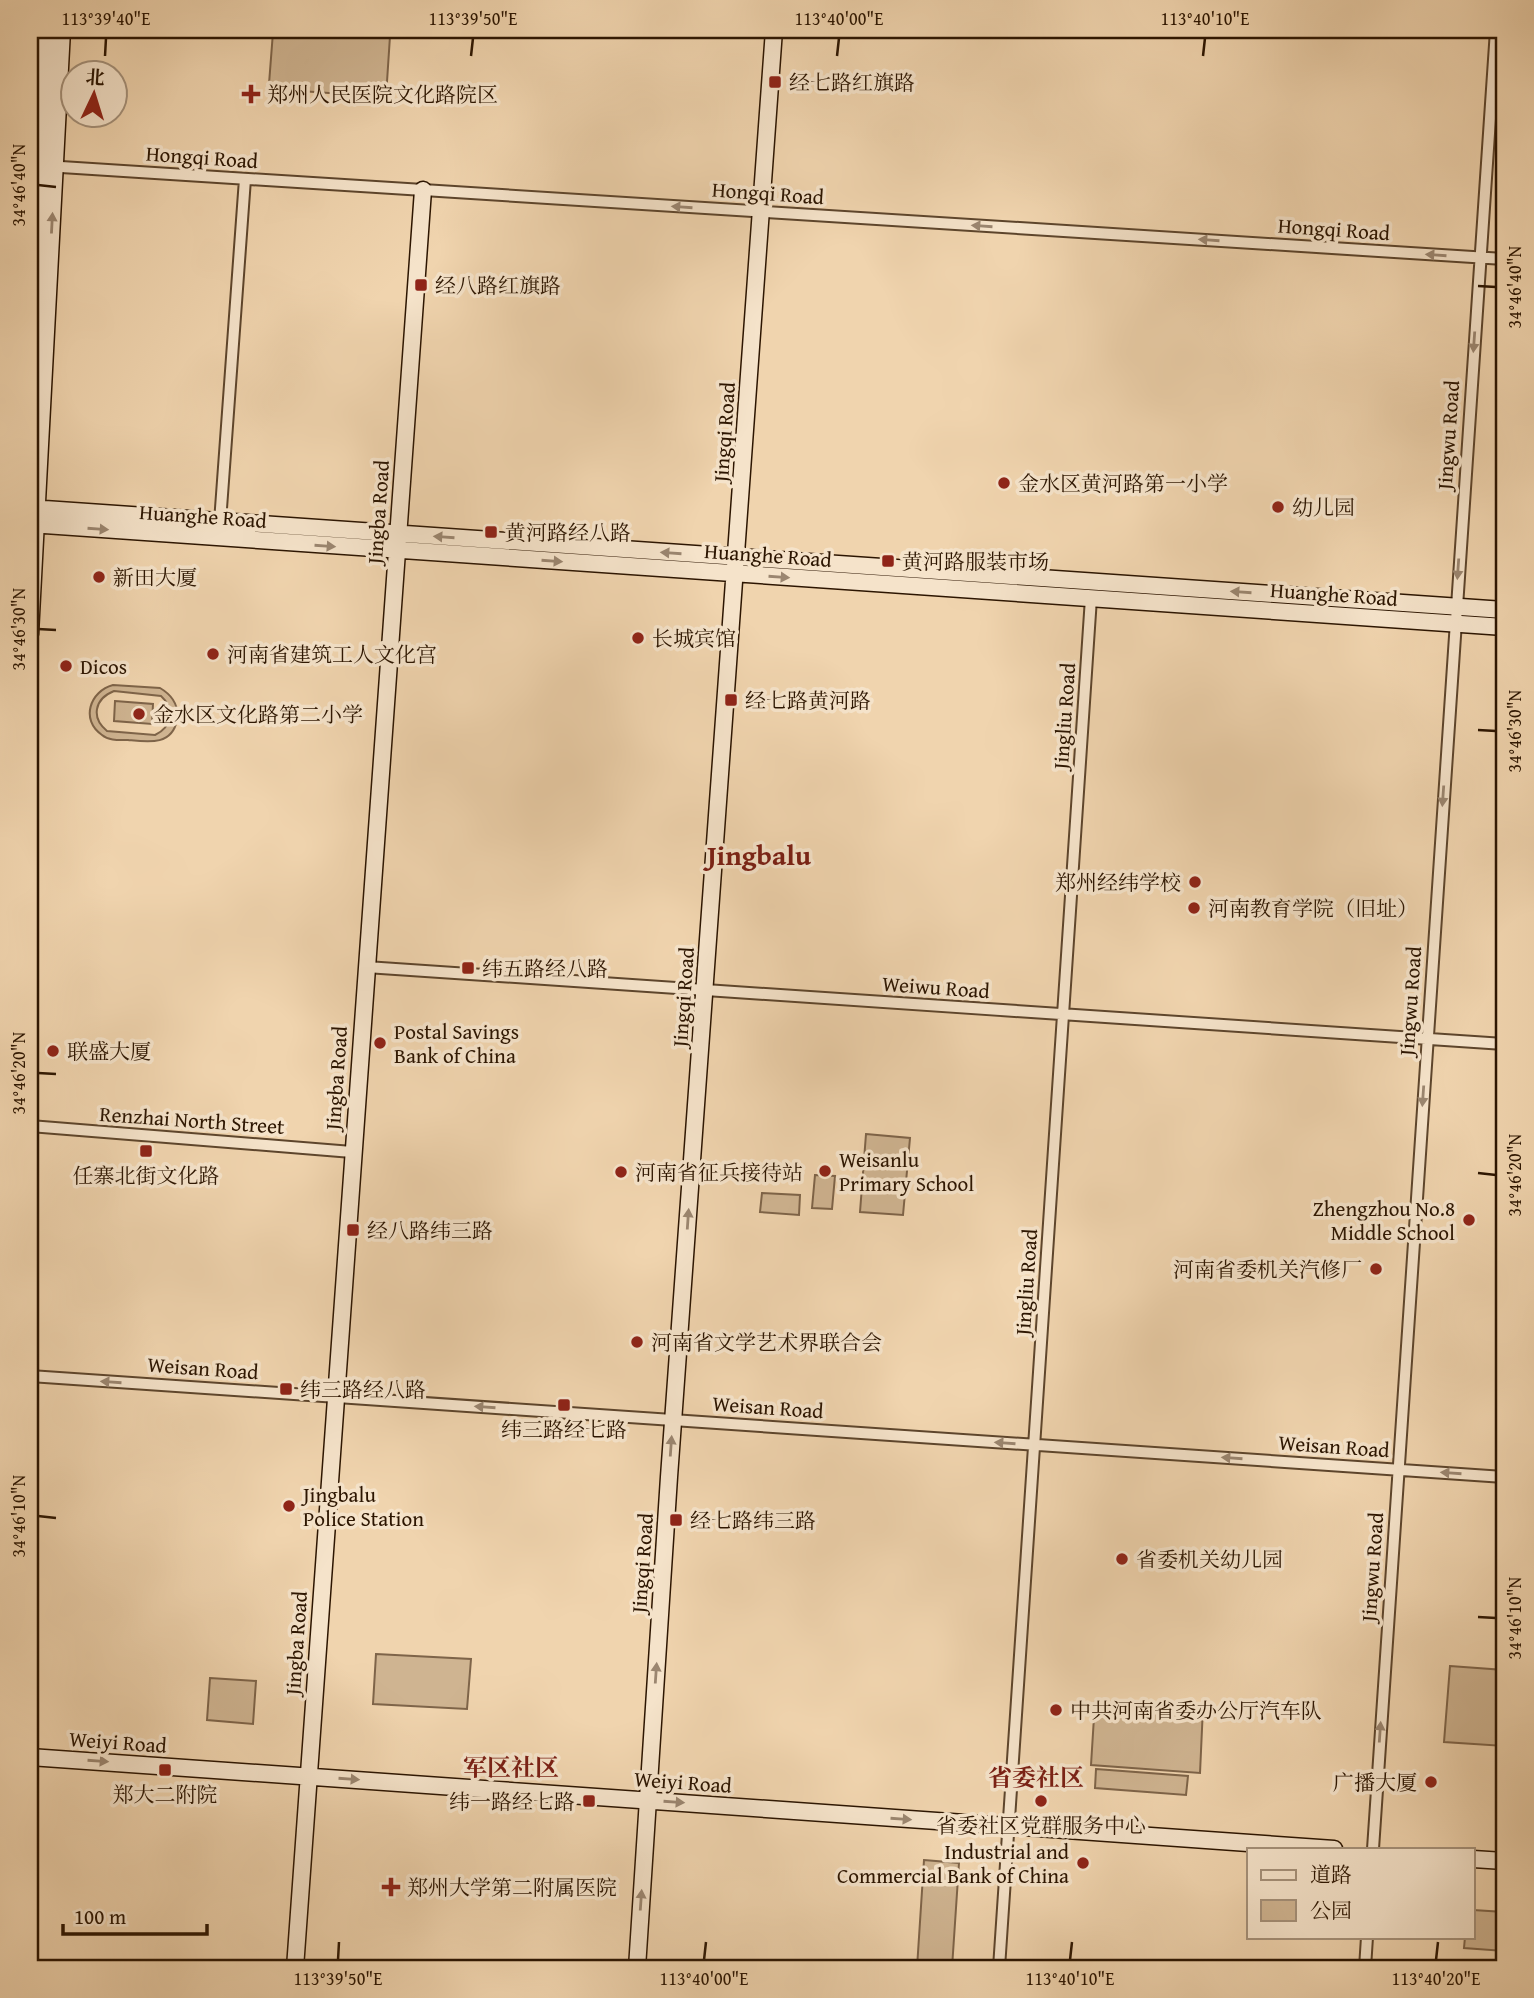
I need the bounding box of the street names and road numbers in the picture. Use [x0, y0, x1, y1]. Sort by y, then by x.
street label: Hongqi Road [145, 138, 260, 176]
street label: Hongqi Road [711, 174, 826, 212]
street label: Hongqi Road [1277, 210, 1392, 248]
street label: Jingwu Road [1429, 378, 1467, 494]
street label: Jingqi Road [705, 380, 743, 486]
street label: Jingba Road [359, 458, 397, 568]
street label: Huanghe Road [138, 496, 269, 536]
street label: Huanghe Road [703, 535, 834, 575]
street label: Huanghe Road [1269, 574, 1400, 614]
street label: Jingliu Road [1045, 661, 1083, 773]
street label: Jingwu Road [1391, 944, 1429, 1060]
street label: Jingqi Road [664, 945, 702, 1051]
street label: Weiwu Road [881, 968, 992, 1006]
street label: Jingba Road [317, 1024, 355, 1134]
street label: Renzhai North Street [99, 1098, 286, 1142]
street label: Jingliu Road [1007, 1227, 1045, 1339]
street label: Weisan Road [146, 1349, 260, 1387]
street label: Weisan Road [711, 1388, 825, 1426]
street label: Weisan Road [1277, 1427, 1391, 1465]
street label: Jingwu Road [1353, 1510, 1391, 1626]
street label: Jingqi Road [623, 1511, 661, 1617]
street label: Jingba Road [277, 1589, 315, 1699]
street label: Weiyi Road [68, 1723, 169, 1761]
street label: Weiyi Road [633, 1763, 734, 1801]

